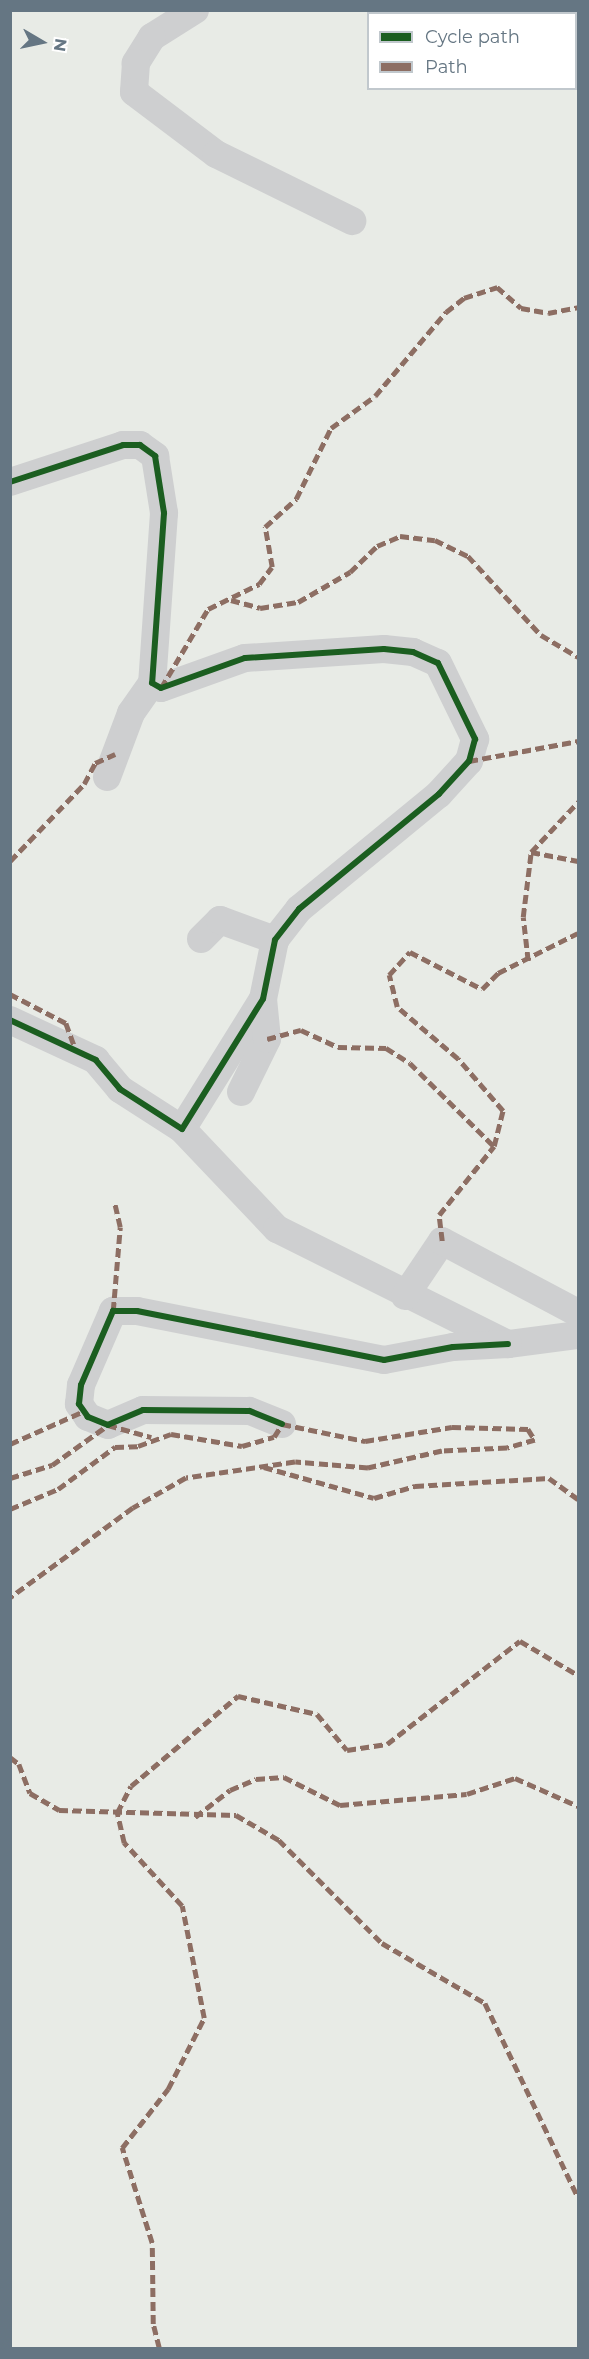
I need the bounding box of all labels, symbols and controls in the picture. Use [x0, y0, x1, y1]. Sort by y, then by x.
north arrow [12, 12, 72, 72]
legend [367, 12, 577, 90]
text: Cycle path [425, 26, 520, 48]
text: N [50, 37, 71, 53]
text: Path [425, 56, 468, 78]

